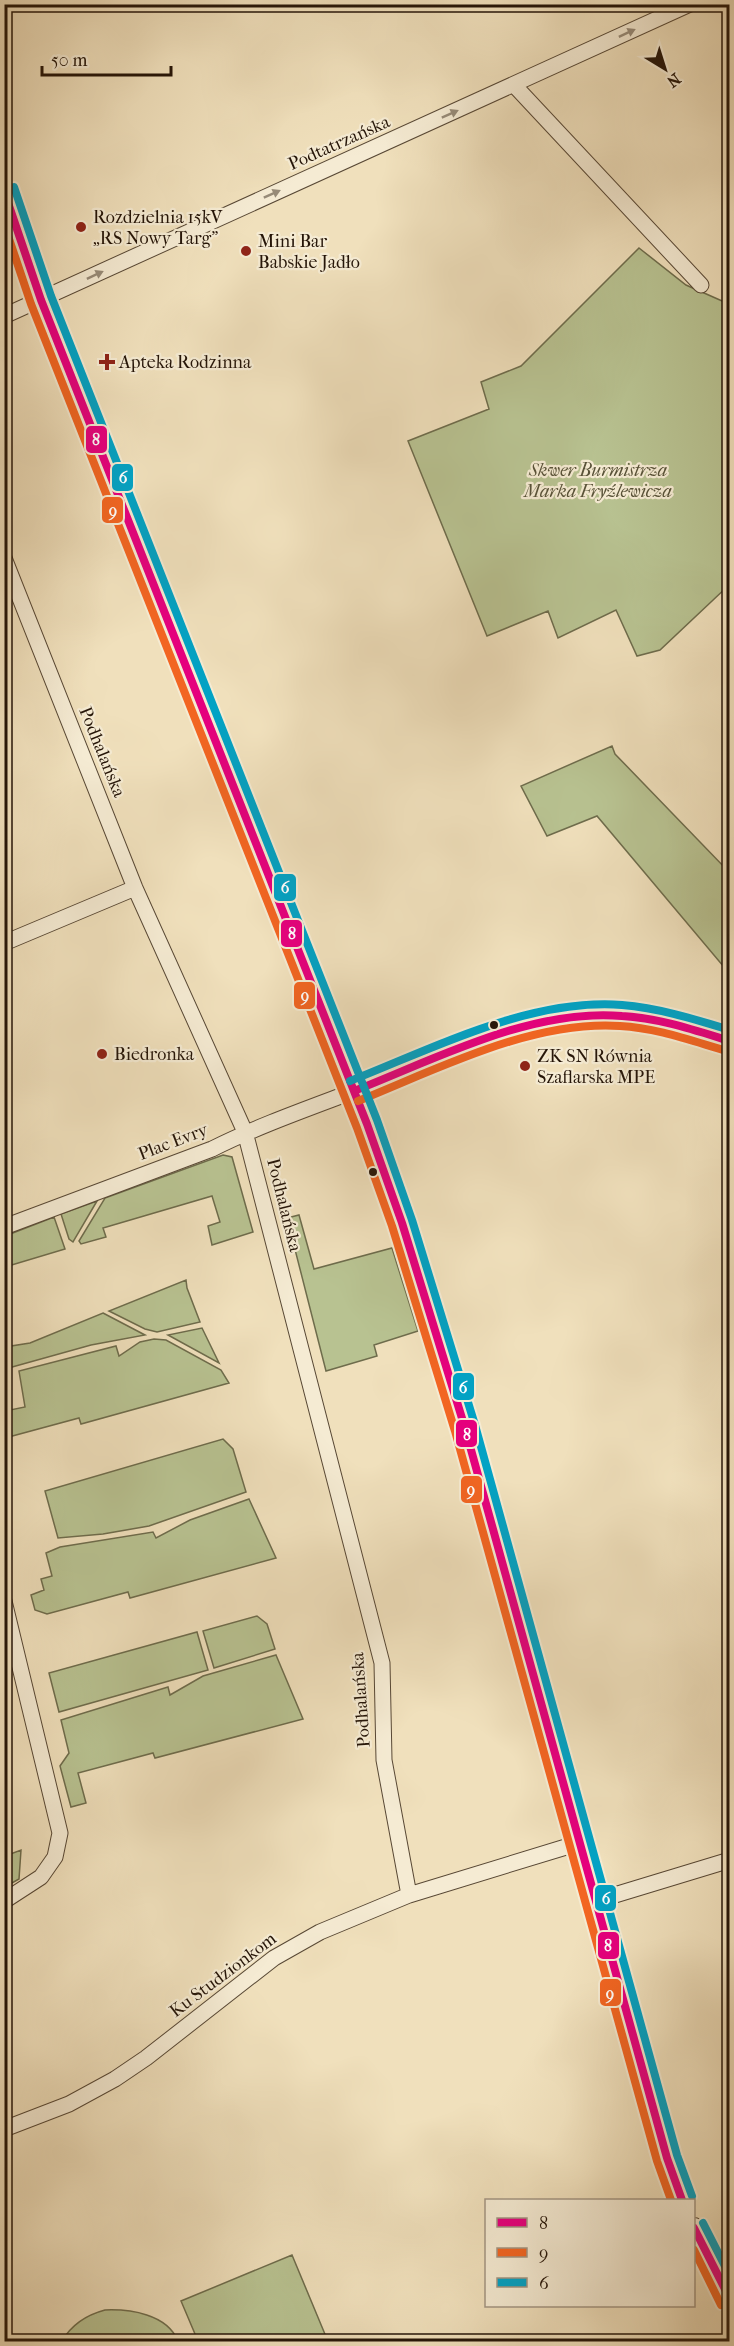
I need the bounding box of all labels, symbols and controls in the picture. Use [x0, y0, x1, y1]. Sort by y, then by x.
one-way arrow [619, 29, 636, 38]
scale bar [42, 39, 171, 77]
north arrow [635, 39, 695, 99]
text: 50 m [51, 50, 88, 71]
text: N [663, 69, 685, 92]
one-way arrow [441, 109, 459, 119]
street label: Podtatrzańska [285, 111, 394, 175]
one-way arrow [263, 189, 281, 199]
place label: Rozdzielnia 15kV „RS Nowy Targ” [93, 207, 223, 249]
marker: Rozdzielnia 15kV „RS Nowy Targ” [74, 220, 88, 234]
place label: Mini Bar Babskie Jadło [258, 231, 360, 273]
marker: Mini Bar Babskie Jadło [239, 244, 253, 258]
one-way arrow [86, 271, 103, 280]
place label: Apteka Rodzinna [118, 352, 252, 373]
marker: Apteka Rodzinna [100, 355, 114, 369]
line badge: 8 [85, 425, 108, 454]
text: 8 [92, 430, 100, 449]
park label: Skwer Burmistrza Marka Fryźlewicza [522, 460, 672, 502]
line badge: 6 [111, 463, 134, 492]
text: 6 [119, 468, 128, 487]
line badge: 9 [101, 496, 124, 524]
text: 9 [108, 501, 117, 521]
street label: Podhalańska [74, 704, 130, 801]
line badge: 6 [273, 873, 297, 902]
text: 6 [281, 878, 290, 897]
line badge: 8 [280, 919, 303, 948]
text: 8 [288, 924, 296, 943]
line badge: 9 [293, 981, 316, 1010]
text: 9 [300, 986, 309, 1006]
unlabelled marker [488, 1019, 500, 1031]
place label: Biedronka [114, 1044, 195, 1065]
place label: ZK SN Równia Szaflarska MPE [537, 1046, 655, 1088]
marker: Biedronka [95, 1047, 109, 1061]
marker: ZK SN Równia Szaflarska MPE [518, 1059, 532, 1073]
street label: Plac Evry [135, 1119, 212, 1165]
street label: Podhalańska [262, 1156, 306, 1255]
unlabelled marker [367, 1166, 379, 1178]
line badge: 6 [452, 1372, 475, 1401]
text: 6 [459, 1378, 468, 1397]
line badge: 8 [455, 1419, 478, 1448]
text: 8 [463, 1425, 471, 1444]
line badge: 9 [460, 1475, 483, 1504]
text: 9 [466, 1480, 475, 1500]
street label: Podhalańska [347, 1651, 375, 1748]
line badge: 6 [594, 1884, 617, 1912]
text: 6 [602, 1889, 611, 1908]
street label: Ku Studzionkom [166, 1928, 280, 2022]
line badge: 8 [597, 1931, 620, 1960]
text: 8 [604, 1936, 612, 1955]
line badge: 9 [599, 1978, 622, 2007]
text: 9 [605, 1984, 614, 2004]
legend [485, 2199, 695, 2307]
text: 8 [539, 2213, 548, 2234]
text: 9 [539, 2243, 548, 2264]
text: 6 [539, 2273, 549, 2294]

